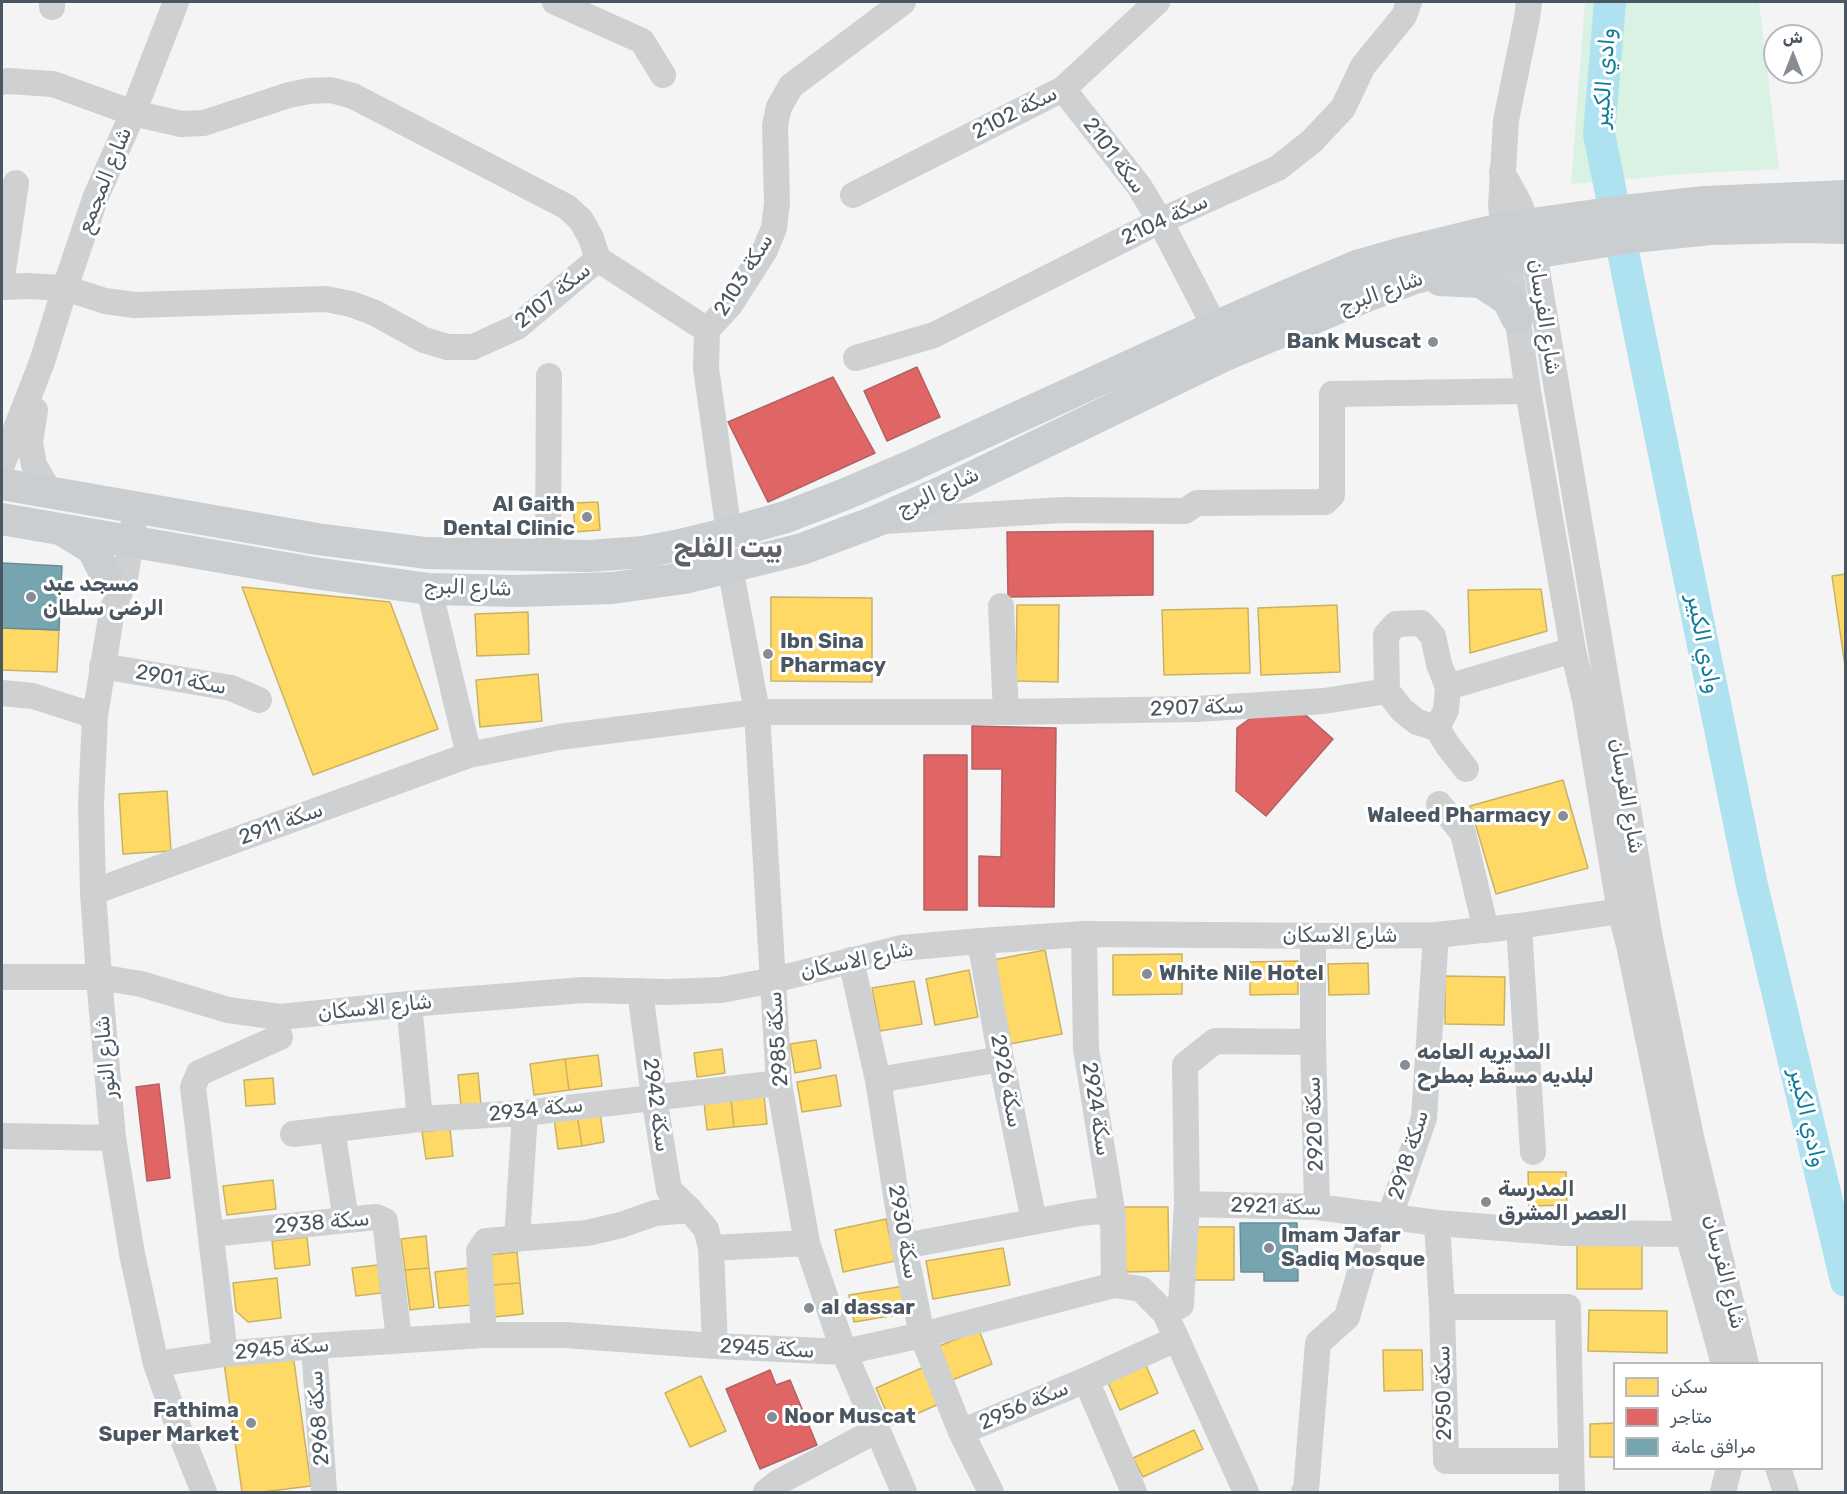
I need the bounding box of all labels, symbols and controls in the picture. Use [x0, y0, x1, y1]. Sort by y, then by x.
north arrow [1763, 24, 1823, 84]
water label: وادي الكبير [1588, 27, 1622, 129]
text: ش [1783, 28, 1803, 47]
street label: سكة 2102 [968, 81, 1062, 145]
street label: سكة 2101 [1077, 113, 1151, 199]
street label: شارع المجمع [72, 124, 138, 236]
street label: سكة 2104 [1118, 189, 1212, 251]
street label: سكة 2103 [709, 229, 779, 321]
street label: شارع الفرسان [1522, 257, 1566, 377]
street label: سكة 2107 [510, 258, 596, 334]
street label: شارع البرج [1335, 266, 1427, 320]
place label: Bank Muscat [1287, 329, 1421, 355]
marker: Bank Muscat [1426, 335, 1440, 349]
street label: شارع البرج [893, 462, 983, 522]
place label: Al Gaith Dental Clinic [443, 492, 575, 542]
marker: Al Gaith Dental Clinic [580, 510, 594, 524]
district label: بيت الفلج [673, 533, 783, 565]
place label: مسجد عبد الرضى سلطان [43, 572, 164, 622]
street label: شارع البرج [424, 574, 512, 602]
marker: مسجد عبد الرضى سلطان [24, 590, 38, 604]
water label: وادي الكبير [1680, 592, 1726, 696]
place label: Ibn Sina Pharmacy [780, 629, 886, 679]
marker: Ibn Sina Pharmacy [761, 647, 775, 661]
street label: سكة 2901 [134, 660, 228, 700]
street label: سكة 2907 [1150, 694, 1244, 722]
street label: شارع الفرسان [1603, 736, 1649, 856]
street label: سكة 2911 [236, 797, 326, 851]
place label: Waleed Pharmacy [1367, 803, 1551, 829]
marker: Waleed Pharmacy [1556, 809, 1570, 823]
street label: شارع الاسكان [1282, 923, 1398, 949]
street label: شارع الاسكان [798, 937, 916, 985]
place label: White Nile Hotel [1159, 961, 1324, 987]
marker: White Nile Hotel [1140, 967, 1154, 981]
street label: شارع الاسكان [316, 989, 434, 1027]
street label: سكة 2985 [762, 991, 794, 1087]
street label: شارع النور [90, 1014, 122, 1100]
street label: سكة 2926 [985, 1032, 1027, 1130]
place label: المديريه العامه لبلديه مسقط بمطرح [1417, 1040, 1594, 1090]
street label: سكة 2942 [637, 1056, 675, 1154]
marker: المديريه العامه لبلديه مسقط بمطرح [1398, 1058, 1412, 1072]
street label: سكة 2924 [1076, 1060, 1116, 1158]
water label: وادي الكبير [1783, 1066, 1831, 1170]
street label: سكة 2920 [1301, 1076, 1329, 1172]
street label: سكة 2934 [487, 1093, 585, 1127]
street label: سكة 2918 [1384, 1107, 1434, 1203]
place label: المدرسة العصر المشرق [1498, 1177, 1627, 1227]
street label: سكة 2930 [882, 1183, 924, 1281]
street label: سكة 2921 [1230, 1193, 1322, 1221]
marker: المدرسة العصر المشرق [1479, 1195, 1493, 1209]
street label: سكة 2938 [273, 1206, 371, 1240]
street label: شارع الفرسان [1698, 1212, 1750, 1332]
place label: Imam Jafar Sadiq Mosque [1281, 1223, 1425, 1273]
marker: Imam Jafar Sadiq Mosque [1262, 1241, 1276, 1255]
place label: al dassar [821, 1295, 915, 1321]
marker: al dassar [802, 1301, 816, 1315]
street label: سكة 2945 [234, 1332, 330, 1366]
street label: سكة 2945 [719, 1334, 815, 1364]
street label: سكة 2950 [1431, 1345, 1457, 1441]
legend [1613, 1362, 1823, 1470]
street label: سكة 2968 [303, 1370, 335, 1466]
street label: سكة 2956 [975, 1376, 1073, 1436]
text: سكن [1671, 1376, 1708, 1398]
place label: Fathima Super Market [99, 1398, 239, 1448]
place label: Noor Muscat [784, 1404, 916, 1430]
text: متاجر [1671, 1406, 1712, 1428]
marker: Noor Muscat [765, 1410, 779, 1424]
marker: Fathima Super Market [244, 1416, 258, 1430]
text: مرافق عامة [1671, 1436, 1756, 1458]

